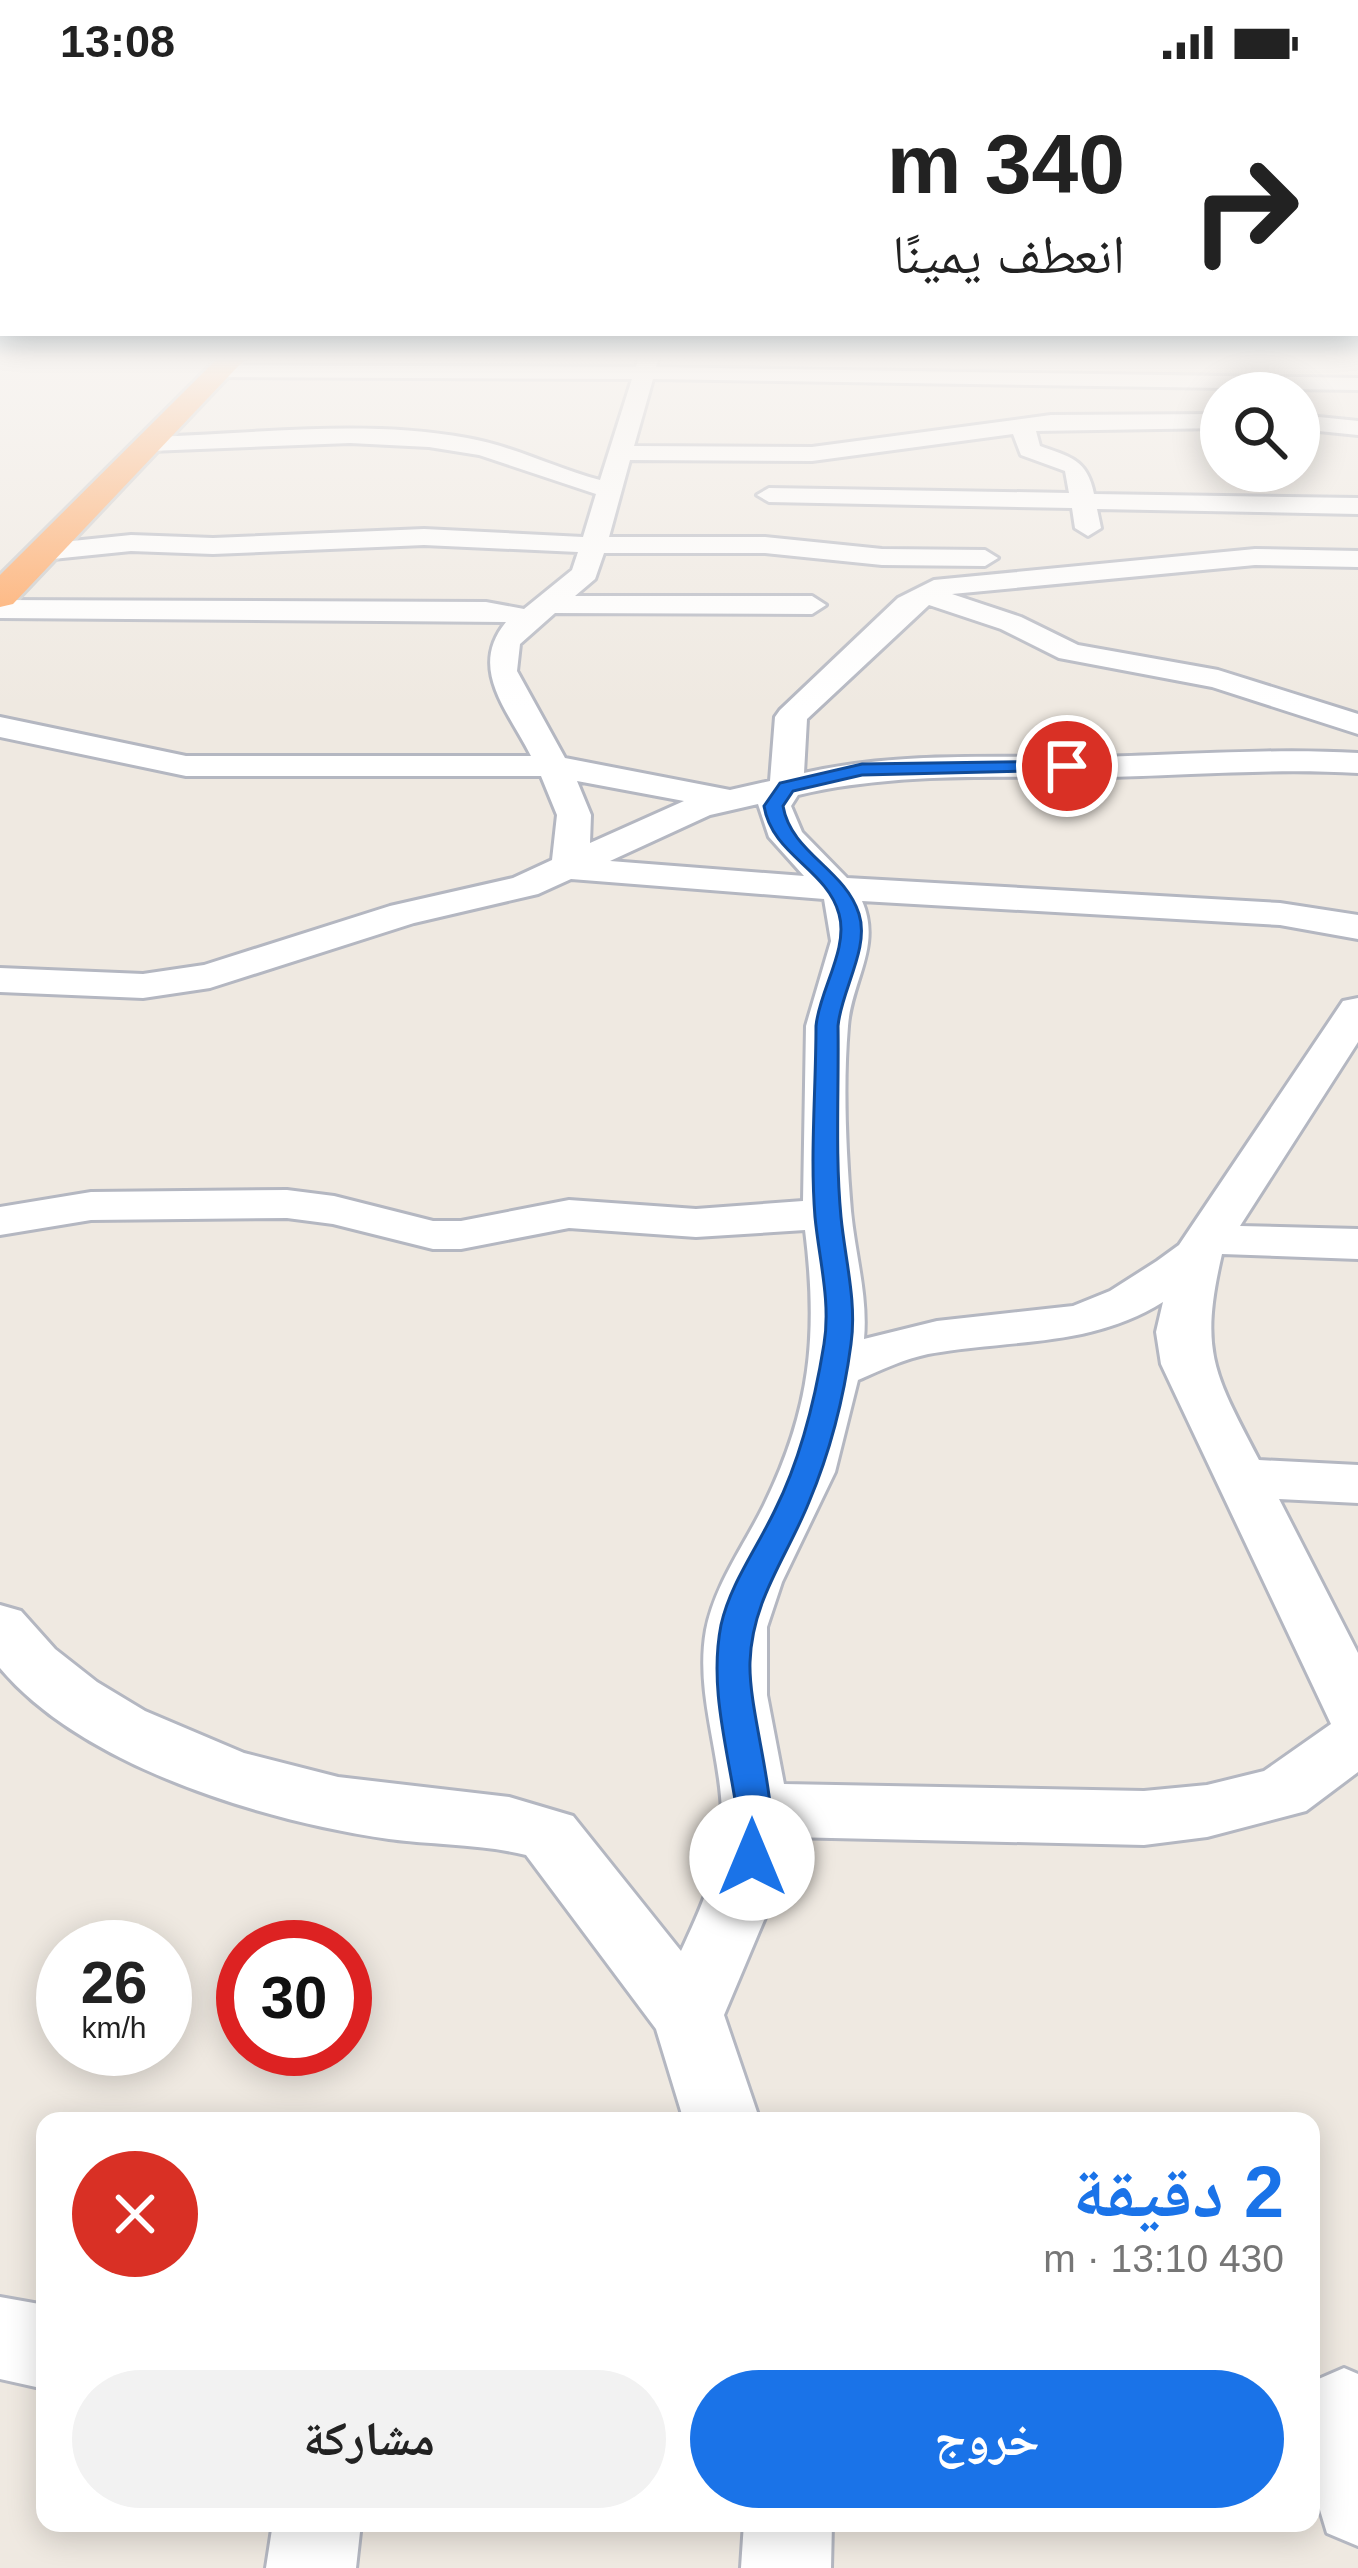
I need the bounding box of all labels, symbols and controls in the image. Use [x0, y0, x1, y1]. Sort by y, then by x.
text: 13:08 [60, 16, 175, 67]
text: 340 m [887, 117, 1125, 211]
icon: right [1167, 132, 1323, 288]
text: انعطف يمينًا [892, 224, 1125, 284]
map controls [1200, 372, 1320, 492]
button: search [1200, 372, 1320, 492]
pin [1016, 715, 1118, 817]
icon: arrive [1034, 733, 1100, 799]
position arrow [689, 1795, 815, 1921]
speed limit sign: 30 [216, 1920, 372, 2076]
text: 26 [81, 1949, 147, 2016]
text: km/h [81, 2011, 147, 2044]
button: close [72, 2151, 198, 2277]
text: 2 دقيقة [1073, 2152, 1284, 2232]
text: 430 m · 13:10 [1043, 2237, 1284, 2280]
button: مشاركة [72, 2370, 666, 2508]
button: خروج [690, 2370, 1284, 2508]

